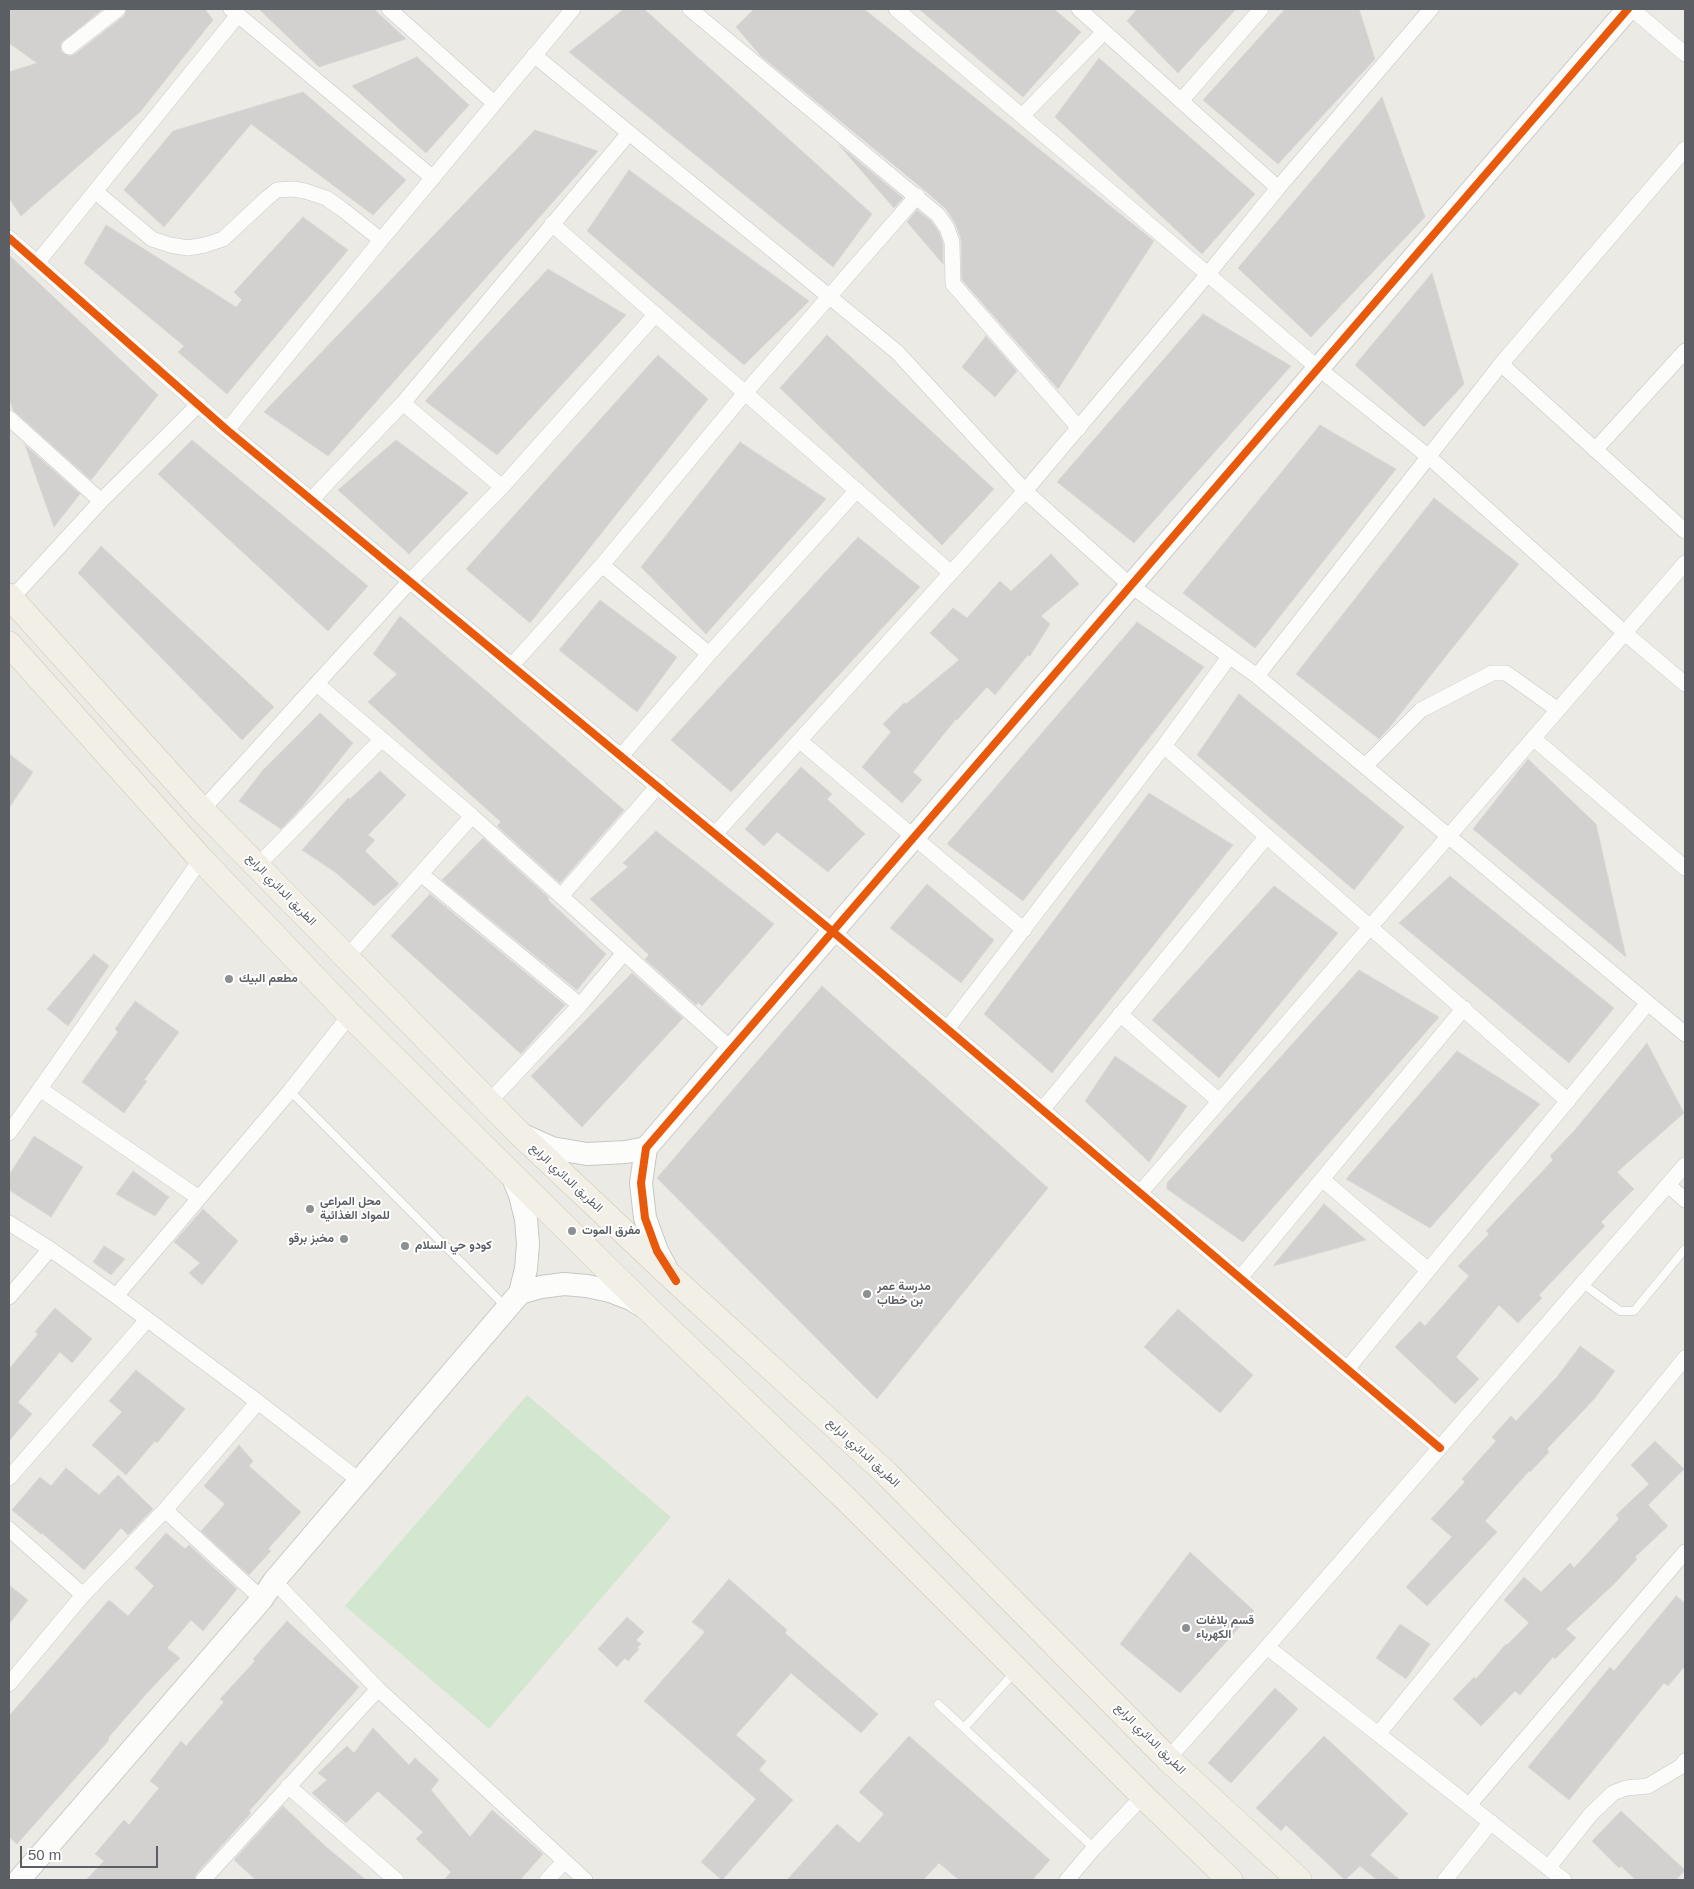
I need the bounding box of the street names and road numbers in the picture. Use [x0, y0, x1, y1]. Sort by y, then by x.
street label: الطريق الدائري الرابع [243, 851, 319, 929]
street label: الطريق الدائري الرابع [527, 1141, 605, 1215]
street label: الطريق الدائري الرابع [824, 1416, 902, 1490]
street label: الطريق الدائري الرابع [1112, 1701, 1188, 1777]

